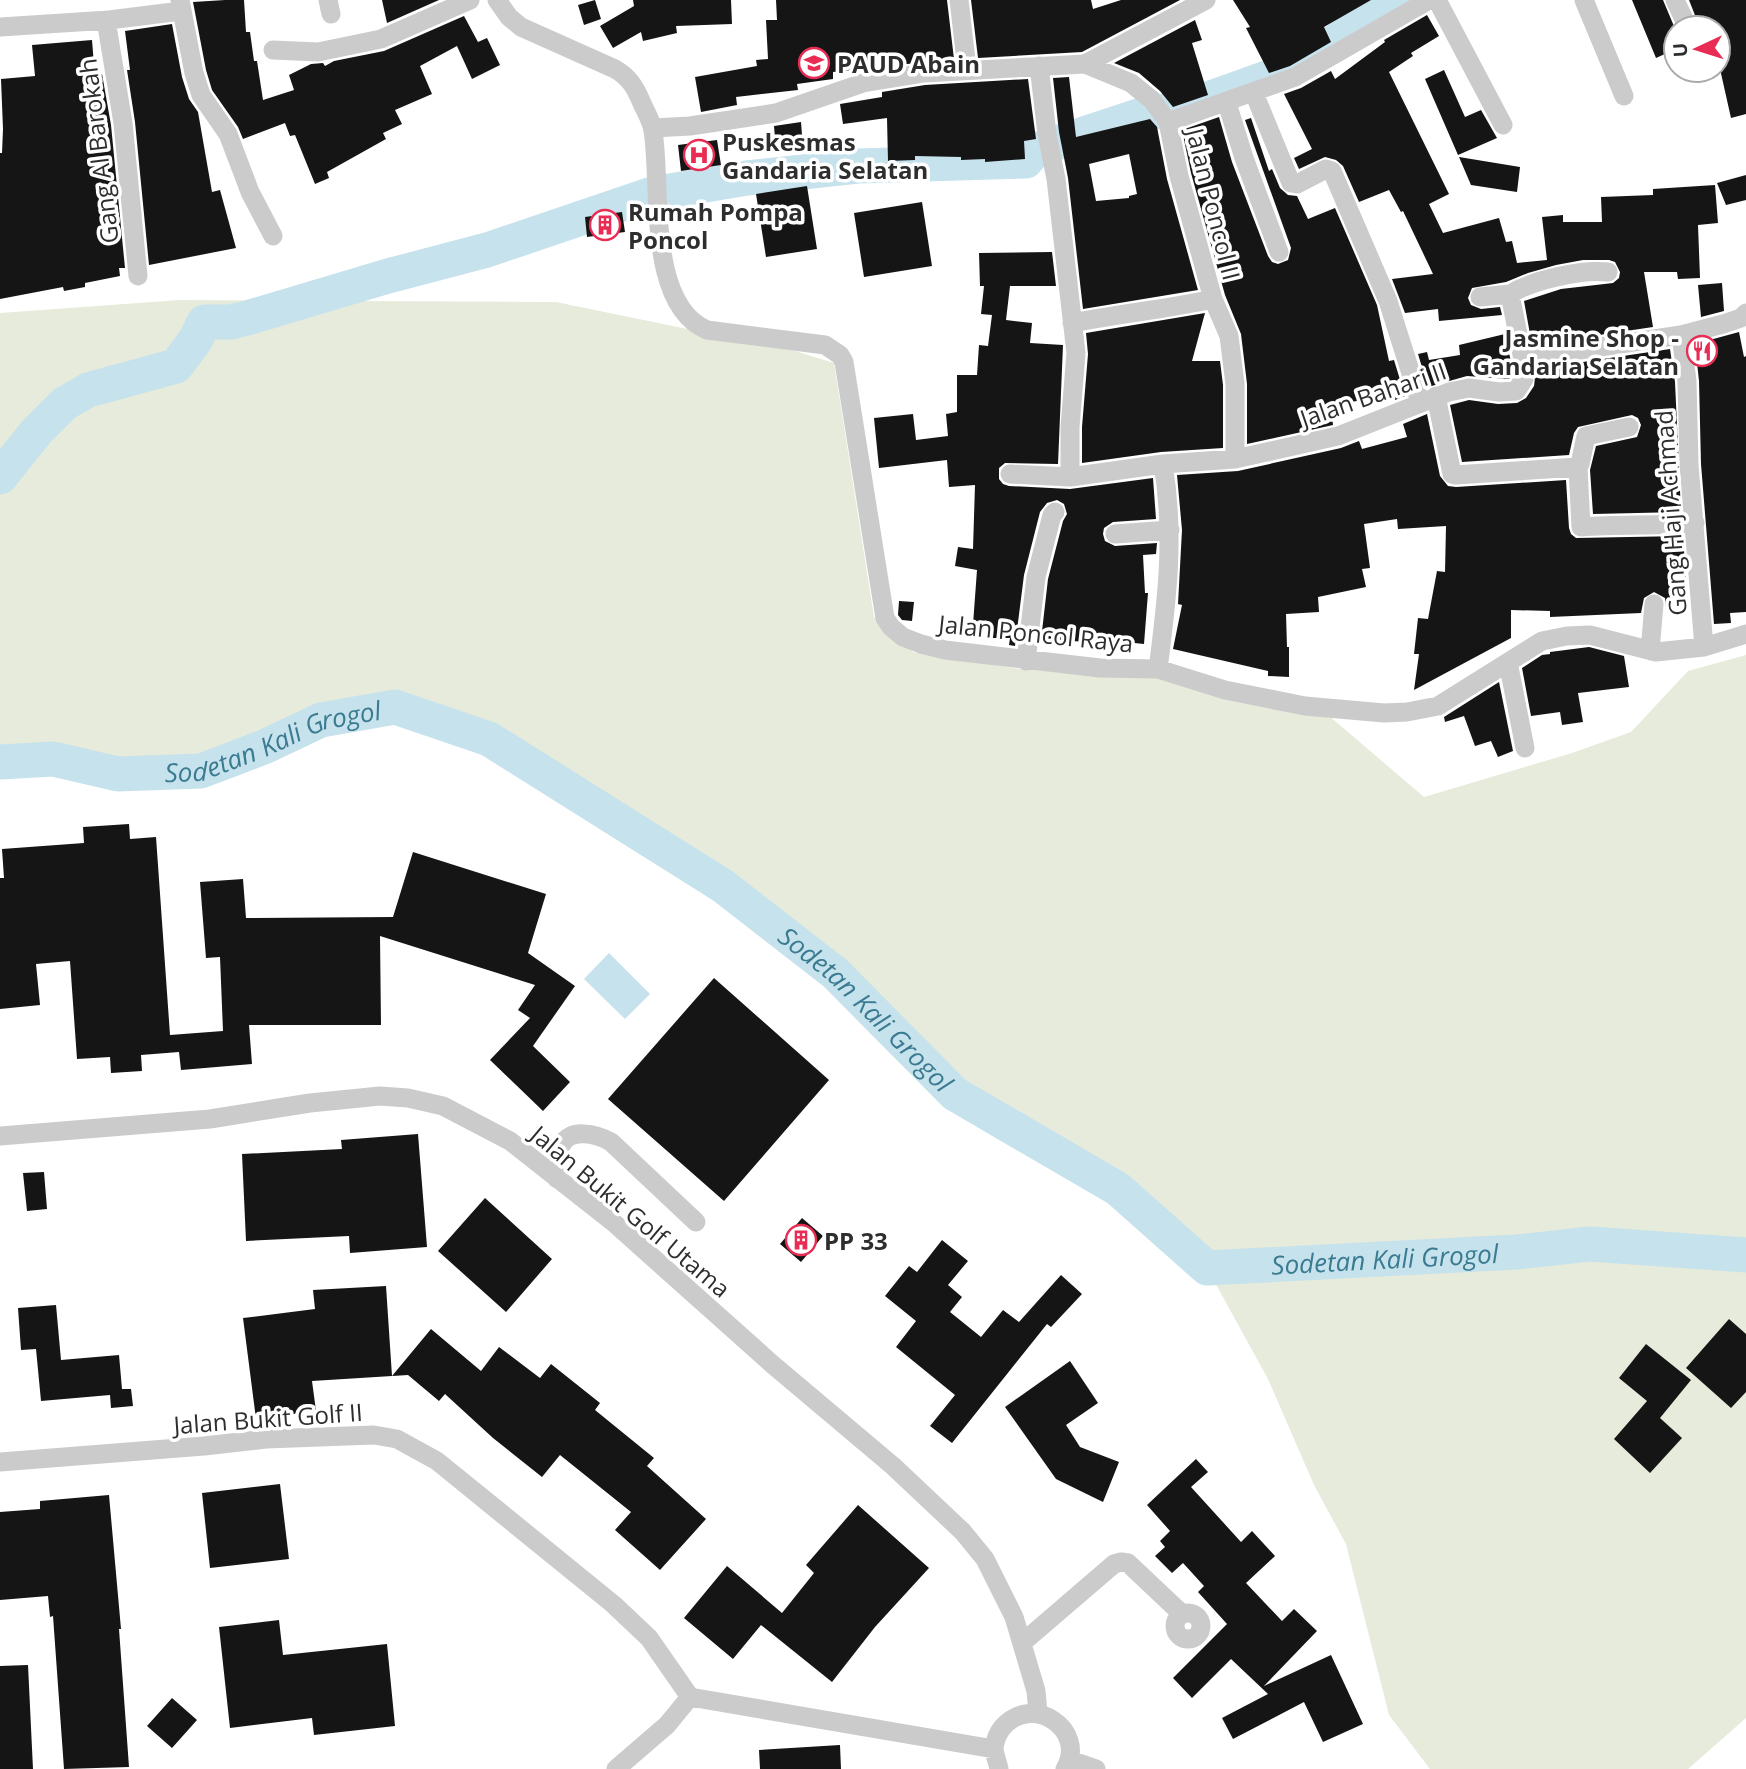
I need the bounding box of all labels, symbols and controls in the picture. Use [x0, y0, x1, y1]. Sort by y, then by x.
north arrow [1662, 14, 1732, 84]
text: U [1667, 42, 1694, 58]
school or university icon: PAUD Abain [797, 46, 831, 80]
place label: PAUD Abain [837, 47, 980, 80]
street label: Gang Al Barokah [70, 57, 126, 245]
street label: Jalan Poncol II [1179, 123, 1249, 283]
place label: Puskesmas Gandaria Selatan [722, 125, 928, 186]
hospital icon: Puskesmas Gandaria Selatan [682, 138, 716, 172]
place label: Rumah Pompa Poncol [628, 195, 803, 256]
building icon: Rumah Pompa Poncol [588, 208, 622, 242]
place label: Jasmine Shop - Gandaria Selatan [1473, 321, 1679, 382]
restaurant icon: Jasmine Shop - Gandaria Selatan [1685, 334, 1719, 368]
street label: Jalan Bahari II [1294, 354, 1450, 435]
street label: Gang Haji Achmad [1646, 409, 1694, 617]
street label: Jalan Poncol Raya [935, 606, 1135, 660]
water label: Sodetan Kali Grogol [164, 692, 385, 790]
water label: Sodetan Kali Grogol [771, 918, 962, 1101]
street label: Jalan Bukit Golf Utama [523, 1116, 738, 1304]
building icon: PP 33 [784, 1223, 818, 1257]
place label: PP 33 [824, 1224, 888, 1257]
water label: Sodetan Kali Grogol [1270, 1235, 1501, 1283]
street label: Jalan Bukit Golf II [170, 1395, 364, 1441]

